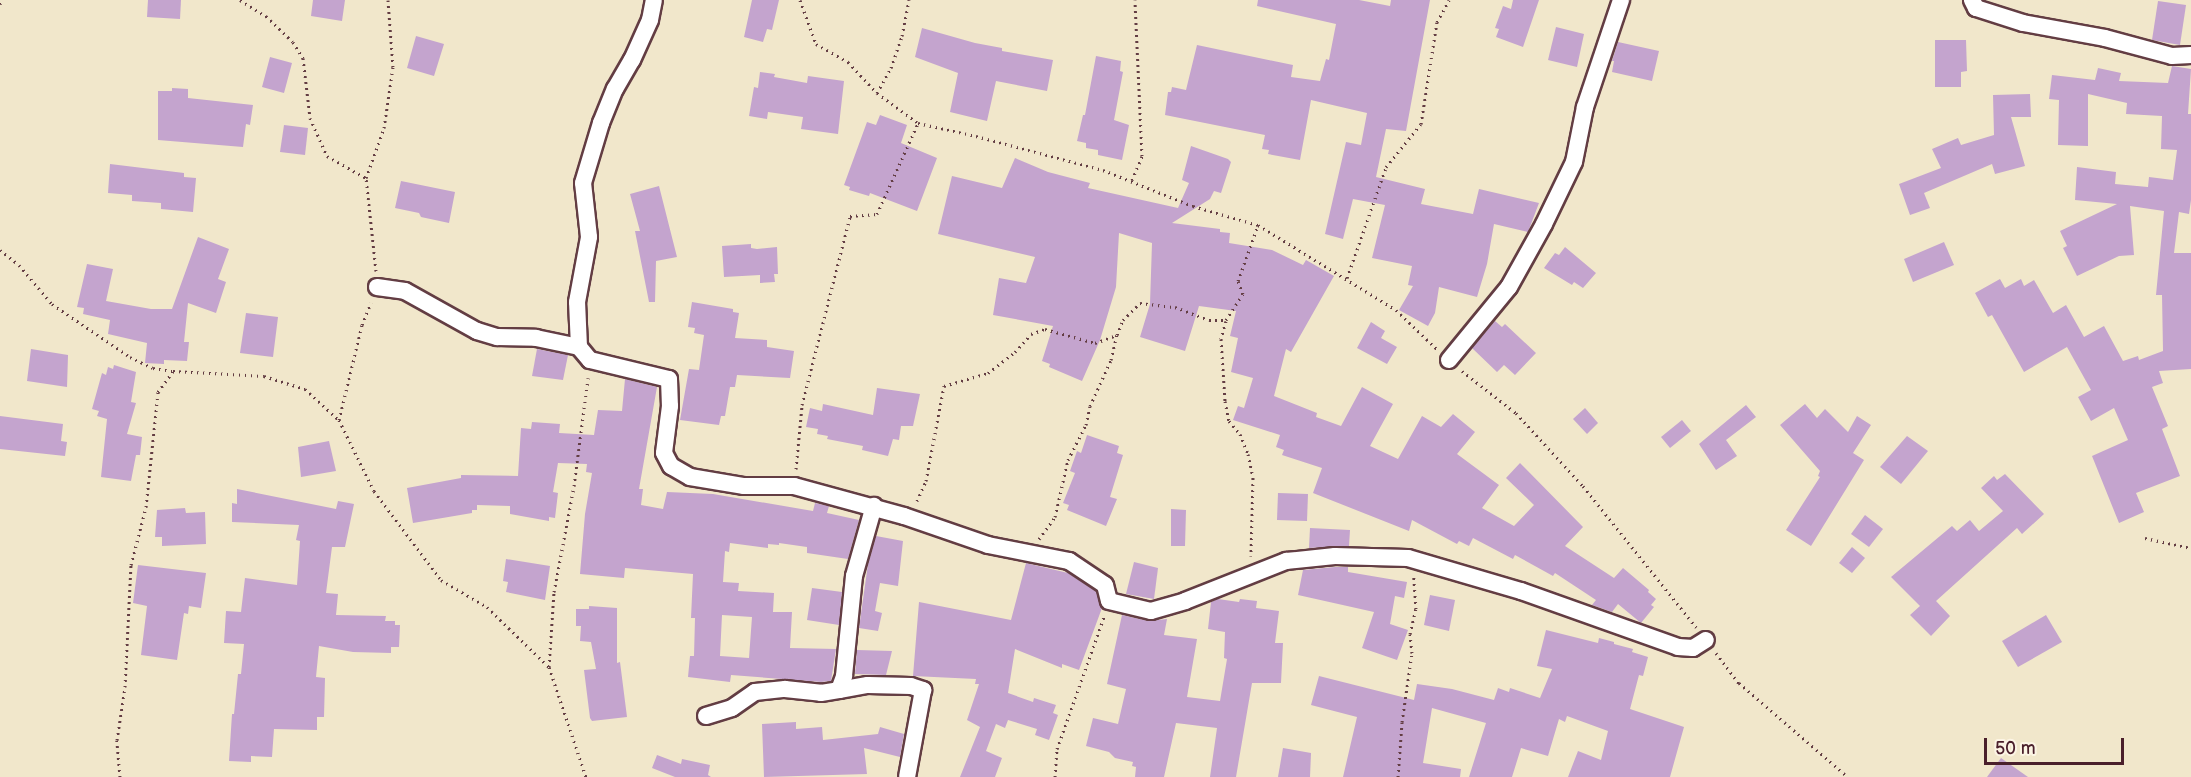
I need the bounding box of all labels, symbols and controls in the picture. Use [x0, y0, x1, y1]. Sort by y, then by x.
scale bar [1987, 726, 2126, 764]
text: 50 m [1995, 738, 2036, 759]

